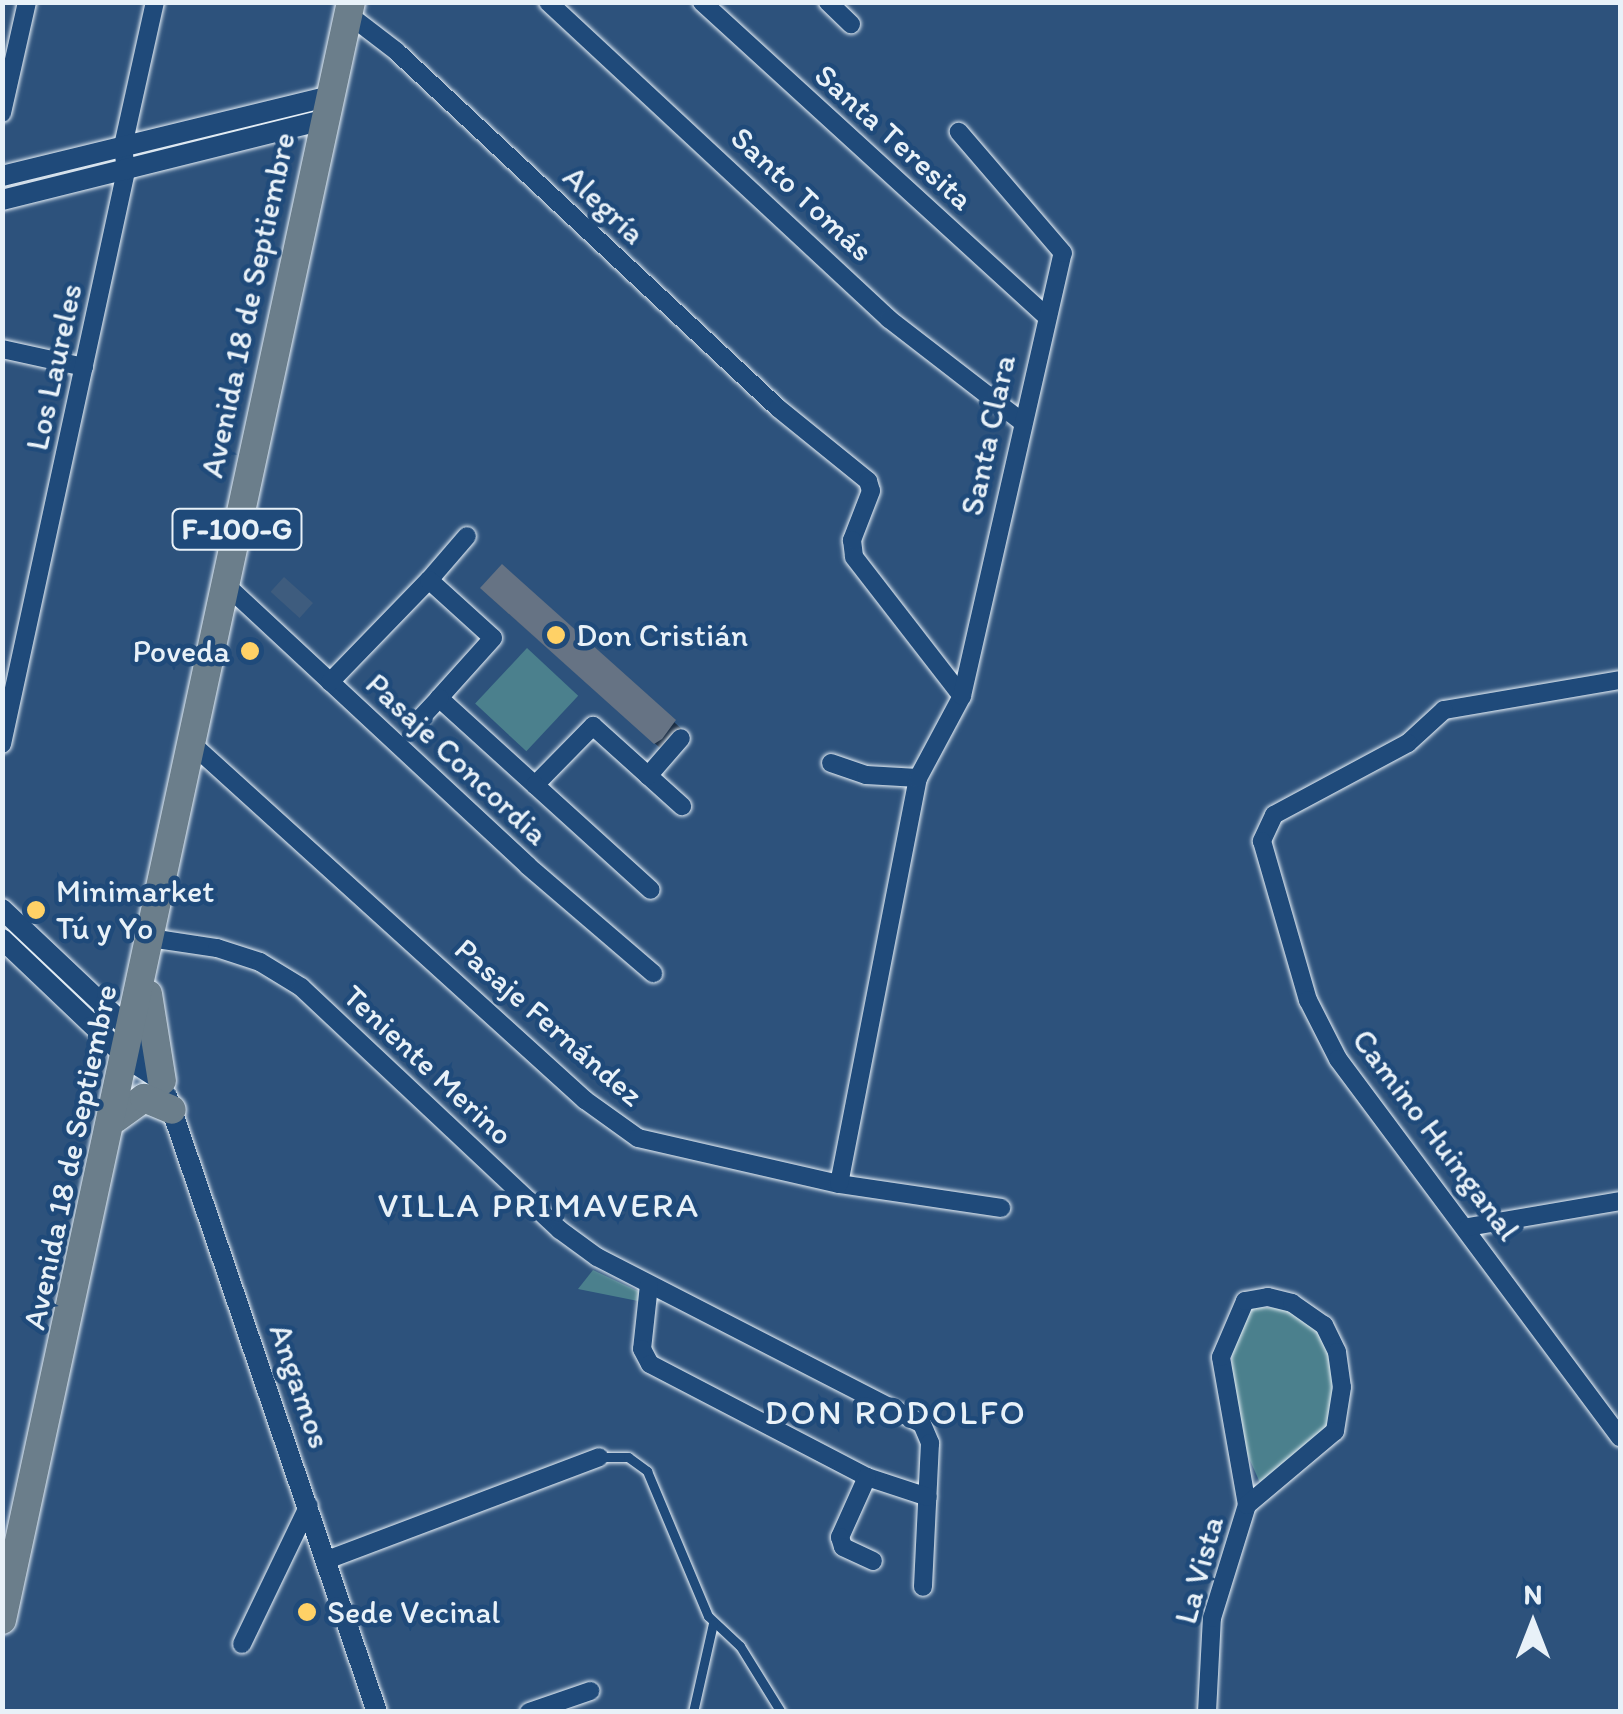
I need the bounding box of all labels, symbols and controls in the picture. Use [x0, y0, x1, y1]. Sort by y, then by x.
street label: Santa Teresita [808, 57, 980, 217]
street label: Santo Tomás [724, 120, 880, 268]
street label: Avenida 18 de Septiembre [193, 128, 303, 482]
street label: Alegría [555, 158, 653, 252]
street label: Los Laureles [17, 279, 91, 455]
street label: Santa Clara [952, 352, 1024, 518]
road number: F-100-G [170, 504, 304, 554]
place label: Don Cristián [576, 616, 749, 654]
marker: Don Cristián [545, 624, 567, 646]
place label: Poveda [133, 632, 230, 670]
marker: Poveda [239, 640, 261, 662]
street label: Pasaje Concordia [358, 665, 556, 853]
place label: Minimarket Tú y Yo [56, 873, 214, 948]
marker: Minimarket Tú y Yo [25, 899, 47, 921]
street label: Pasaje Fernández [447, 930, 651, 1114]
street label: Teniente Merino [335, 977, 521, 1153]
street label: Avenida 18 de Septiembre [15, 980, 125, 1334]
street label: Camino Huinganal [1344, 1021, 1528, 1249]
district label: VILLA PRIMAVERA [376, 1184, 702, 1226]
street label: Angamos [261, 1319, 339, 1453]
district label: DON RODOLFO [765, 1391, 1027, 1433]
street label: La Vista [1166, 1512, 1232, 1628]
north arrow [1483, 1574, 1583, 1674]
text: N [1524, 1577, 1542, 1611]
place label: Sede Vecinal [327, 1593, 499, 1631]
marker: Sede Vecinal [296, 1601, 318, 1623]

